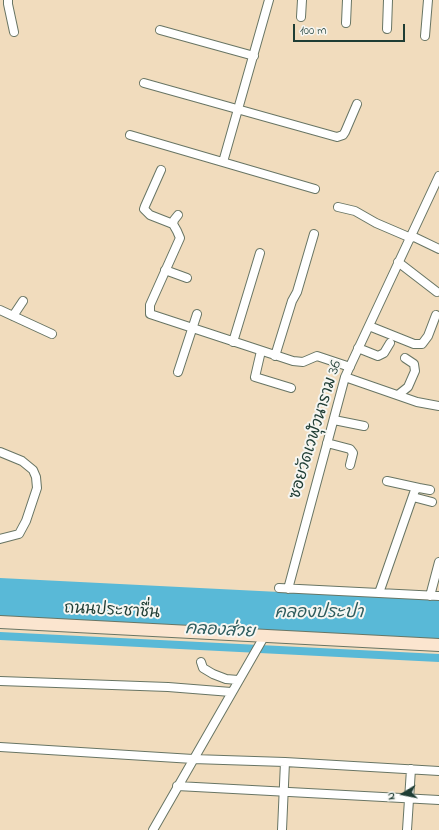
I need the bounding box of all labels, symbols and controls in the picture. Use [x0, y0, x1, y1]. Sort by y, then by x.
scale bar [295, 16, 407, 42]
text: 100 m [300, 22, 327, 40]
street label: ซอยวัดเวฬุวนาราม 36 [287, 358, 347, 502]
street label: ถนนประชาชื่น [64, 600, 160, 624]
water label: คลองประปา [275, 604, 363, 624]
water label: คลองส่วย [185, 620, 255, 644]
north arrow [383, 774, 423, 814]
text: N [383, 791, 400, 801]

